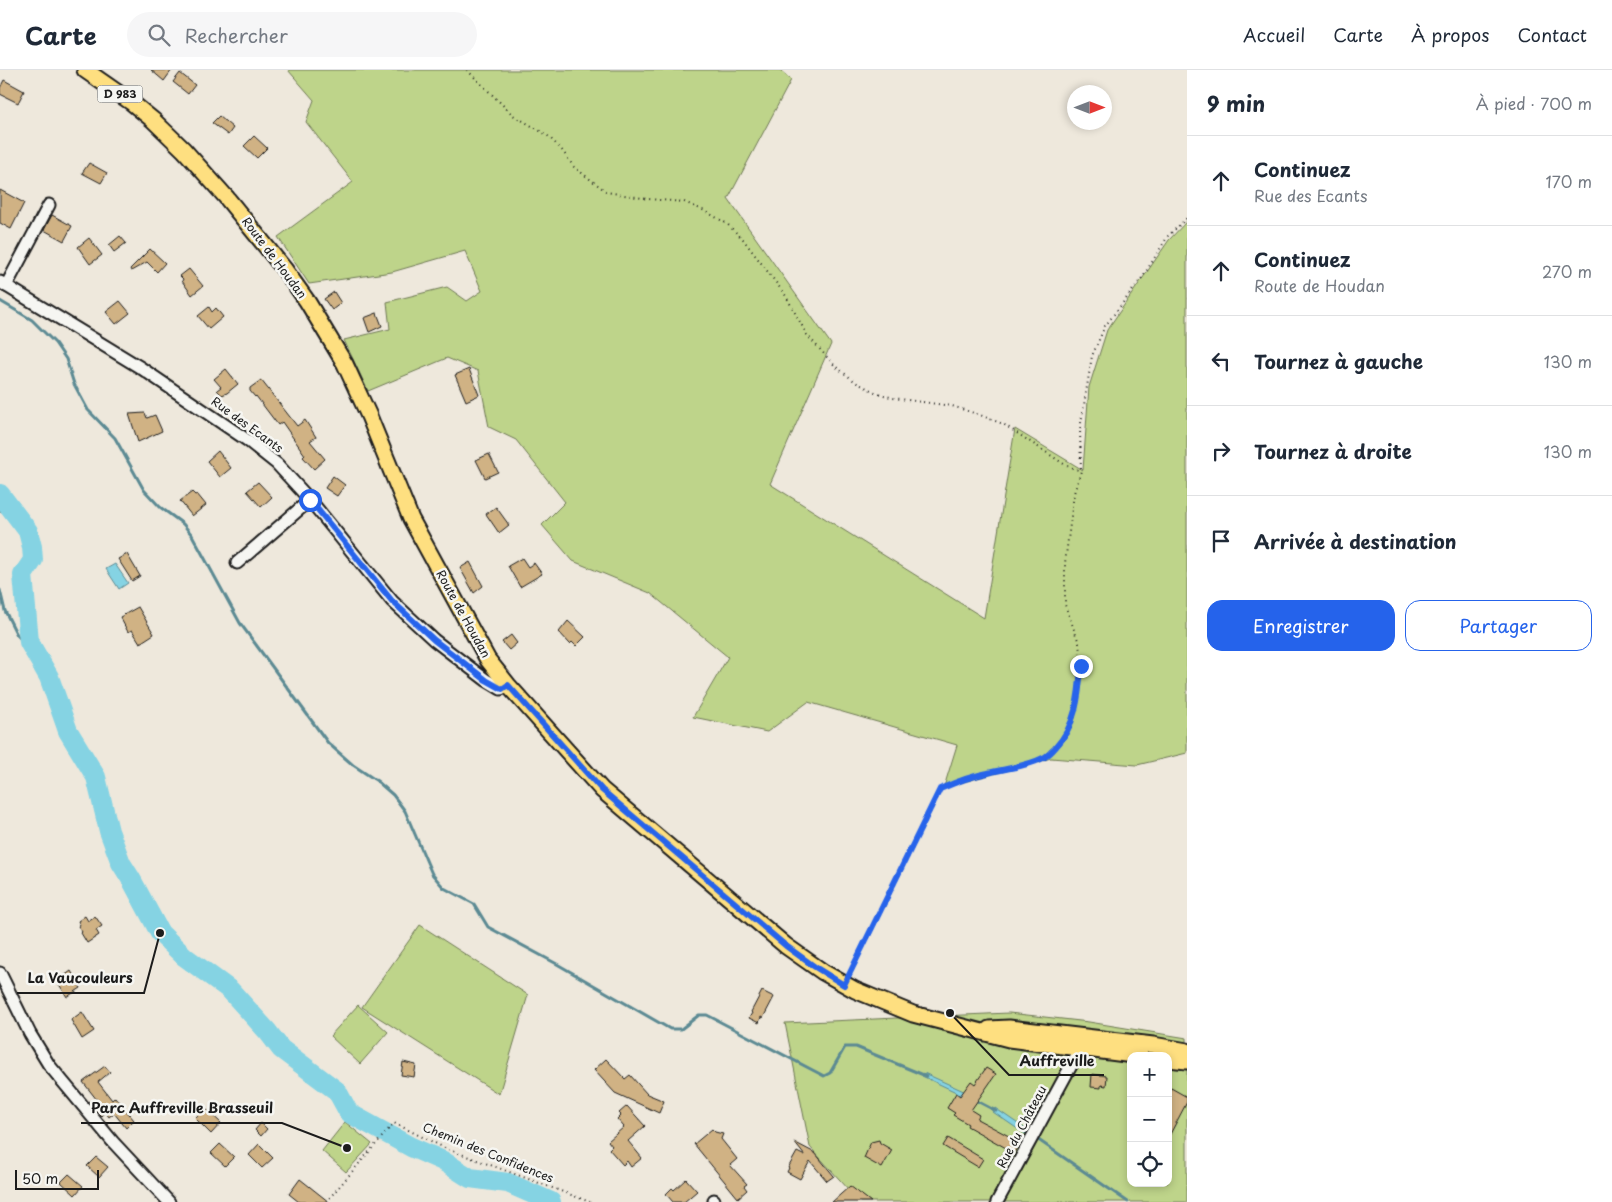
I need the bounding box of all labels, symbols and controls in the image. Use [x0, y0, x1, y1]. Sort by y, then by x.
search box [127, 12, 477, 57]
text: Carte [25, 17, 97, 53]
icon: search [145, 21, 173, 49]
text: Rechercher [185, 21, 288, 49]
text: Accueil [1243, 21, 1305, 48]
text: Carte [1333, 21, 1383, 48]
text: À propos [1411, 21, 1489, 48]
text: Contact [1517, 21, 1587, 48]
road number: D 983 [98, 85, 142, 102]
north arrow [1067, 85, 1112, 130]
text: 9 min [1207, 87, 1265, 119]
text: À pied · 700 m [1476, 91, 1592, 115]
text: Continuez [1254, 155, 1351, 183]
icon: ahead [1207, 167, 1235, 195]
text: 170 m [1546, 169, 1592, 193]
text: Rue des Ecants [1254, 183, 1367, 207]
street label: Route de Houdan [238, 213, 312, 302]
text: Continuez [1254, 245, 1351, 273]
icon: ahead [1207, 257, 1235, 285]
text: 270 m [1542, 259, 1592, 283]
text: Route de Houdan [1254, 273, 1385, 297]
icon: left [1207, 347, 1235, 375]
text: Tournez à gauche [1254, 347, 1423, 375]
text: 130 m [1544, 349, 1592, 373]
street label: Rue des Ecants [208, 392, 288, 457]
icon: right [1207, 437, 1235, 465]
text: Tournez à droite [1254, 437, 1412, 465]
text: 130 m [1544, 439, 1592, 463]
route start [299, 489, 322, 512]
icon: arrive [1207, 527, 1235, 555]
text: Arrivée à destination [1254, 527, 1457, 555]
street label: Route de Houdan [432, 566, 496, 661]
button: Enregistrer [1207, 600, 1395, 651]
button: Partager [1405, 600, 1592, 651]
route end [1070, 655, 1093, 678]
callout: La Vaucouleurs [17, 964, 144, 993]
text: La Vaucouleurs [27, 967, 133, 988]
callout: Auffreville [1009, 1046, 1104, 1075]
text: Auffreville [1020, 1050, 1095, 1071]
map controls [1127, 1052, 1172, 1187]
button: + [1127, 1052, 1172, 1097]
street label: Rue du Château [992, 1082, 1050, 1171]
callout: Parc Auffreville Brasseuil [81, 1094, 282, 1123]
text: Parc Auffreville Brasseuil [91, 1097, 273, 1118]
button: − [1127, 1097, 1172, 1142]
street label: Chemin des Confidences [420, 1118, 557, 1187]
button: locate [1127, 1142, 1172, 1187]
scale bar [15, 1167, 99, 1190]
text: 50 m [22, 1168, 58, 1189]

